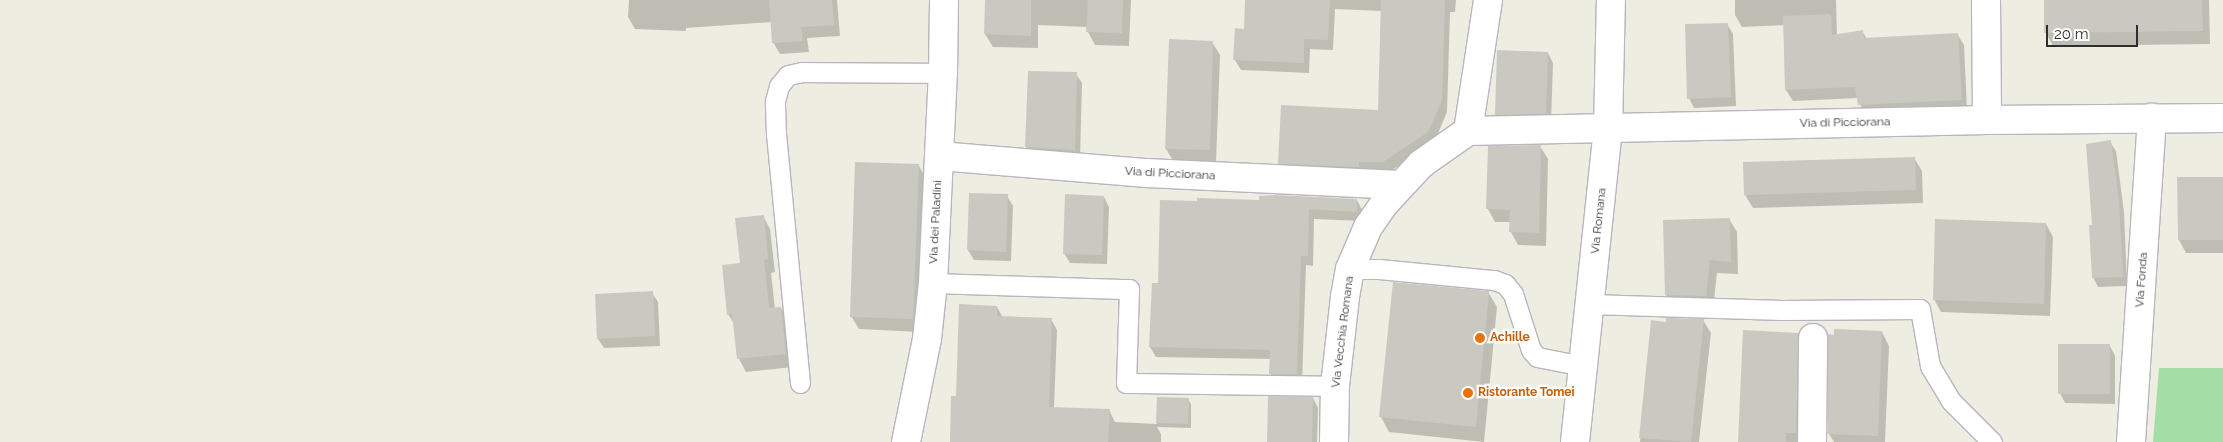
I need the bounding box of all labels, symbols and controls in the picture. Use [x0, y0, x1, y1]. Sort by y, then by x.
scale bar [2048, 15, 2140, 47]
text: 20 m [2054, 25, 2089, 43]
street label: Via di Picciorana [1800, 115, 1890, 131]
street label: Via di Picciorana [1124, 164, 1216, 184]
street label: Via dei Paladini [927, 180, 945, 264]
street label: Via Romana [1588, 187, 1610, 255]
street label: Via Fonda [2133, 252, 2151, 308]
street label: Via Vecchia Romana [1329, 275, 1357, 389]
place label: Achille [1490, 331, 1530, 345]
marker: Achille [1474, 332, 1486, 344]
place label: Ristorante Tomei [1478, 386, 1575, 400]
marker: Ristorante Tomei [1462, 387, 1474, 399]

